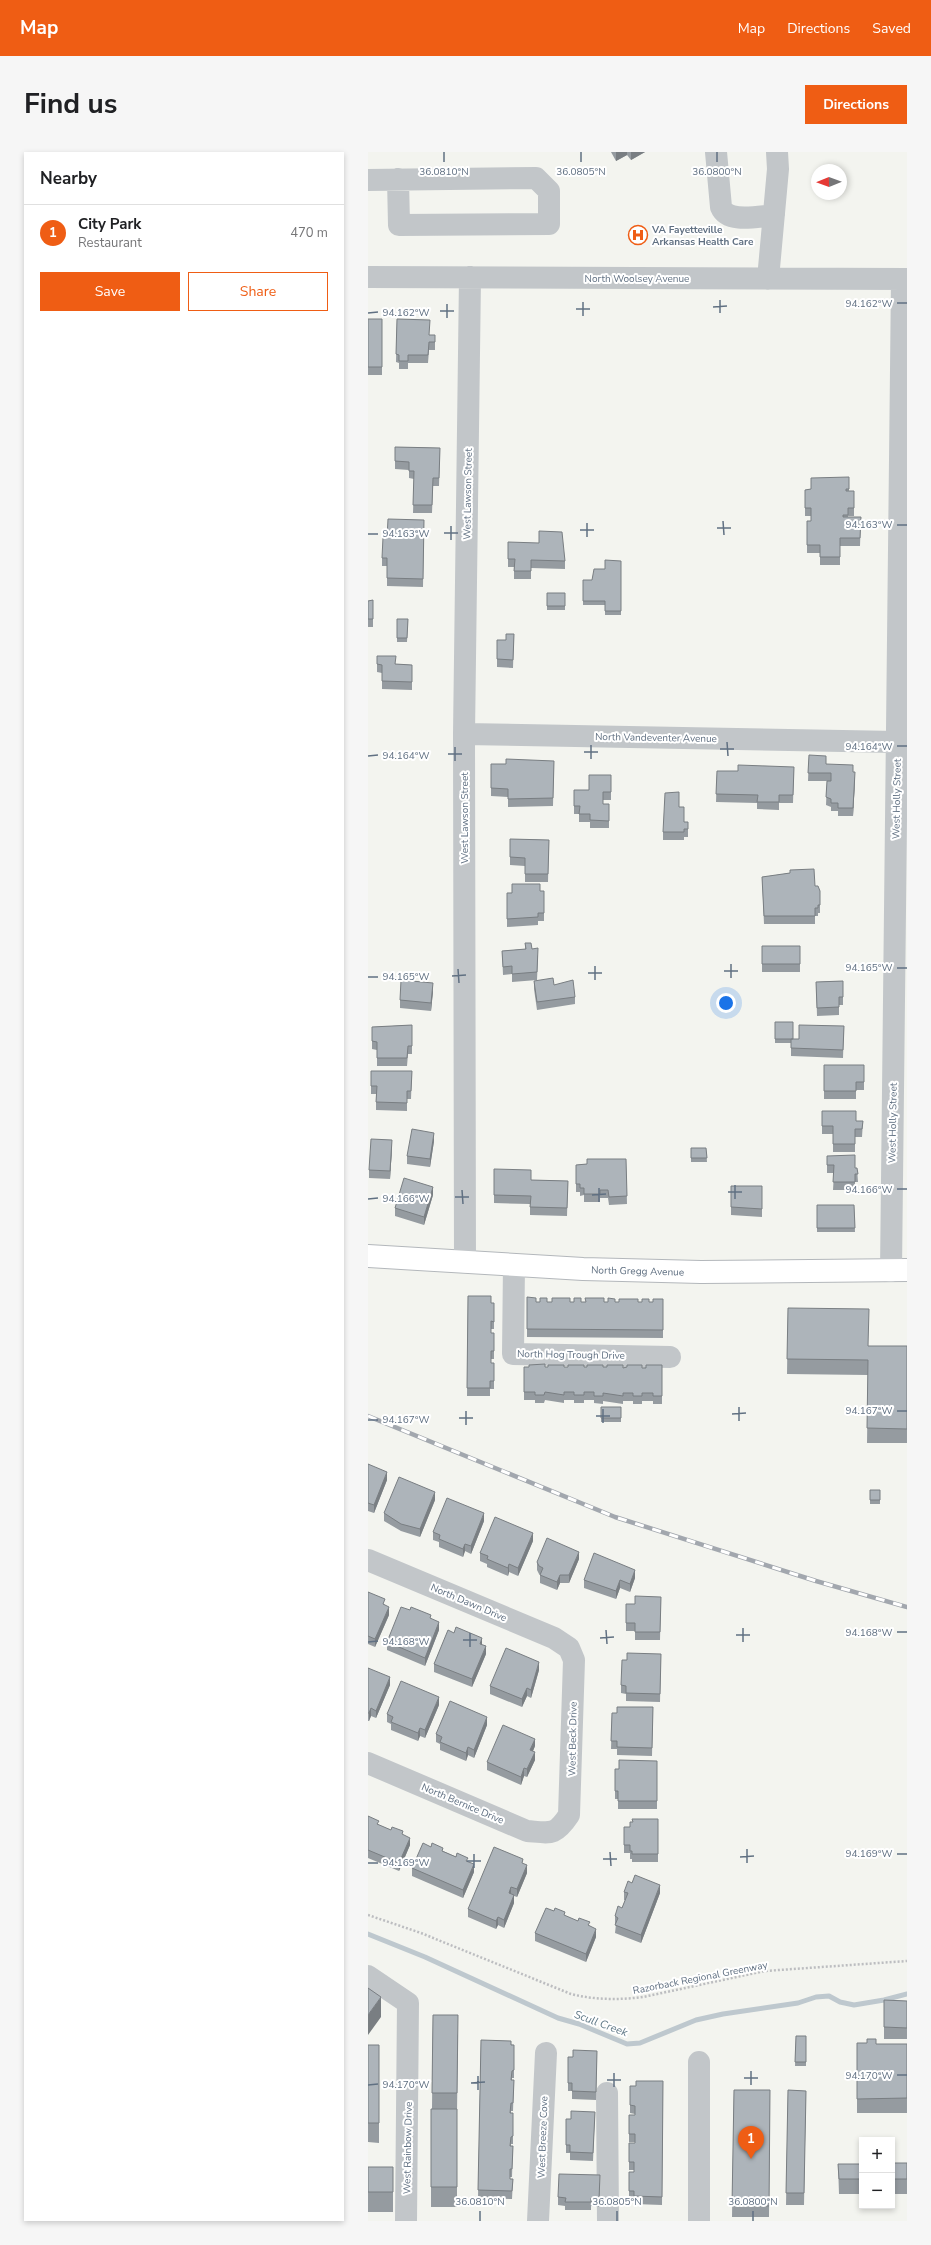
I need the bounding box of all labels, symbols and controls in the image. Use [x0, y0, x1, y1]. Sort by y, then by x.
text: Map [20, 15, 58, 41]
text: Map [738, 19, 765, 38]
text: Directions [787, 19, 850, 38]
text: Saved [872, 19, 911, 38]
text: Find us [24, 85, 118, 123]
button: Directions [805, 85, 907, 124]
north arrow [811, 164, 847, 200]
text: 36.0810°N [419, 165, 469, 179]
text: 36.0805°N [556, 165, 606, 179]
text: 36.0800°N [692, 165, 742, 179]
text: Nearby [40, 167, 97, 190]
text: City Park [78, 214, 141, 234]
place label: VA Fayetteville Arkansas Health Care [651, 223, 754, 249]
text: 1 [49, 224, 57, 242]
text: 470 m [290, 224, 328, 242]
hospital icon: VA Fayetteville Arkansas Health Care [627, 224, 649, 246]
text: Restaurant [78, 234, 142, 252]
button: Save [40, 272, 180, 311]
button: Share [188, 272, 328, 311]
street label: North Woolsey Avenue [585, 272, 689, 286]
text: 94.162°W [845, 297, 893, 311]
text: 94.162°W [382, 306, 430, 320]
street label: West Lawson Street [460, 448, 476, 540]
text: 94.163°W [845, 518, 893, 532]
text: 94.163°W [382, 527, 430, 541]
street label: North Vandeventer Avenue [595, 730, 717, 746]
text: 94.164°W [845, 740, 893, 754]
text: 94.164°W [382, 749, 430, 763]
street label: West Holly Street [889, 758, 905, 839]
street label: West Lawson Street [458, 772, 472, 864]
text: 94.165°W [845, 961, 893, 975]
text: 94.165°W [382, 970, 430, 984]
your location [716, 993, 736, 1013]
street label: West Holly Street [885, 1082, 901, 1163]
text: 94.166°W [845, 1183, 893, 1197]
text: 94.166°W [382, 1192, 430, 1206]
street label: North Gregg Avenue [591, 1263, 684, 1280]
street label: North Hog Trough Drive [517, 1347, 625, 1363]
text: 94.167°W [845, 1404, 893, 1418]
text: 94.167°W [382, 1413, 430, 1427]
street label: North Dawn Drive [428, 1581, 509, 1625]
text: 94.168°W [845, 1626, 893, 1640]
text: 94.168°W [382, 1635, 430, 1649]
street label: West Beck Drive [565, 1702, 581, 1776]
street label: North Bernice Drive [419, 1780, 506, 1828]
text: 94.169°W [845, 1847, 893, 1861]
text: 94.169°W [382, 1856, 430, 1870]
street label: Razorback Regional Greenway [632, 1958, 770, 1998]
water label: Scull Creek [572, 2007, 630, 2040]
text: 94.170°W [845, 2069, 893, 2083]
text: 94.170°W [382, 2078, 430, 2092]
street label: West Breeze Cove [535, 2096, 551, 2178]
street label: West Rainbow Drive [400, 2102, 416, 2194]
pin: 1 [738, 2126, 764, 2159]
map controls [859, 2137, 895, 2209]
button: + [859, 2137, 895, 2173]
button: − [859, 2173, 895, 2209]
text: 36.0810°N [455, 2195, 505, 2209]
text: 36.0805°N [592, 2195, 642, 2209]
text: 36.0800°N [728, 2195, 778, 2209]

